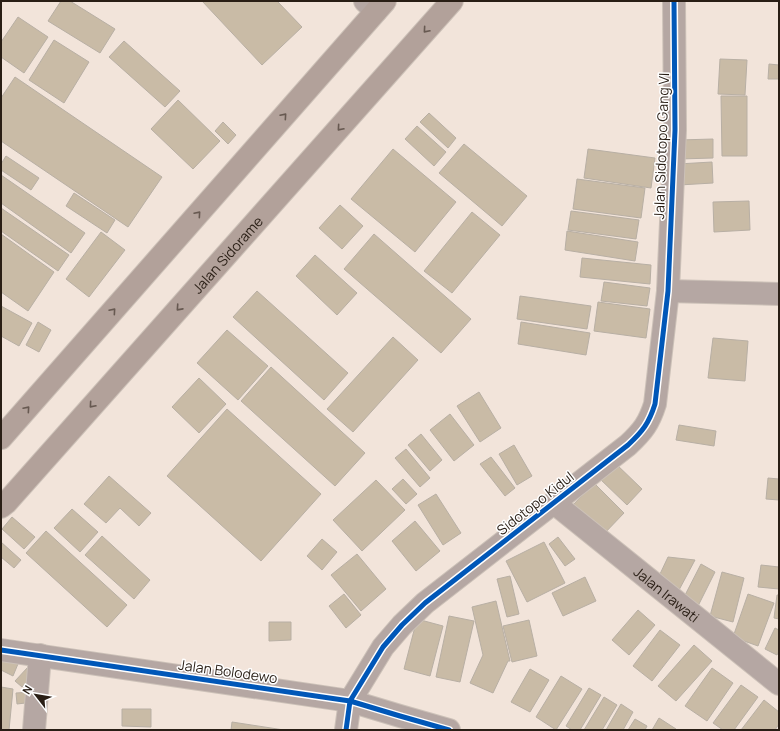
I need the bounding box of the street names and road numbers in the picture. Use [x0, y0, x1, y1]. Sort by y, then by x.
street label: Jalan Sidotopo Gang VI [649, 72, 673, 220]
street label: Jalan Sidorame [187, 212, 266, 297]
street label: Sidotopo Kidul [493, 467, 577, 539]
street label: Jalan Irawati [630, 562, 704, 626]
street label: Jalan Bolodewo [177, 655, 279, 687]

